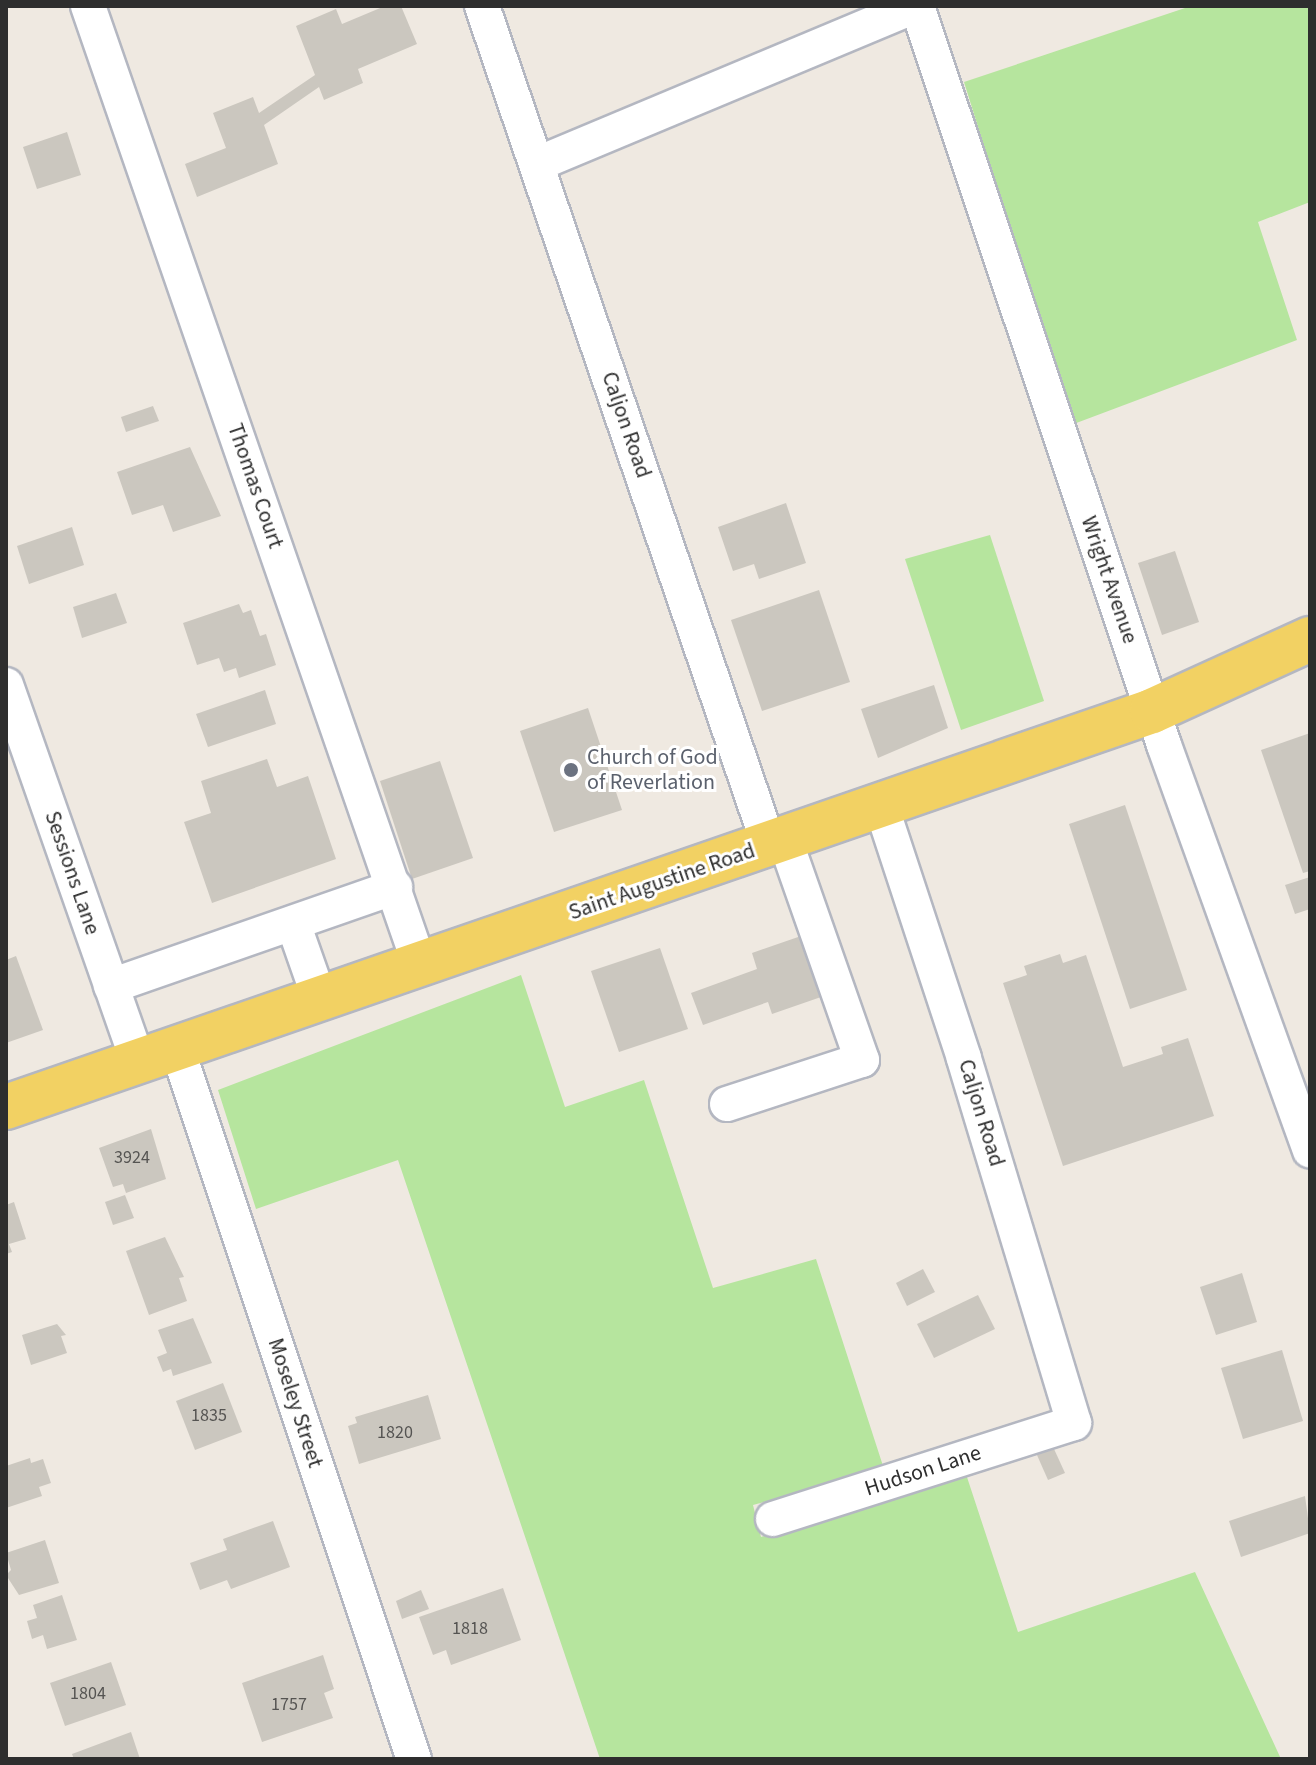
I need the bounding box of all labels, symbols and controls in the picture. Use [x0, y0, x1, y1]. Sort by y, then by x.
street label: Caljon Road [596, 368, 656, 482]
street label: Thomas Court [221, 420, 289, 552]
street label: Wright Avenue [1075, 513, 1143, 647]
place label: Church of God of Reverlation [587, 744, 718, 796]
marker: Church of God of Reverlation [562, 761, 580, 779]
street label: Sessions Lane [39, 808, 105, 938]
street label: Saint Augustine Road [565, 838, 759, 926]
street label: Caljon Road [952, 1056, 1010, 1170]
house number: 3924 [114, 1147, 150, 1169]
street label: Moseley Street [262, 1335, 328, 1471]
house number: 1835 [191, 1405, 227, 1427]
house number: 1820 [377, 1422, 413, 1444]
street label: Hudson Lane [861, 1440, 985, 1502]
house number: 1818 [452, 1618, 488, 1640]
house number: 1804 [70, 1683, 106, 1705]
house number: 1757 [271, 1694, 307, 1716]

